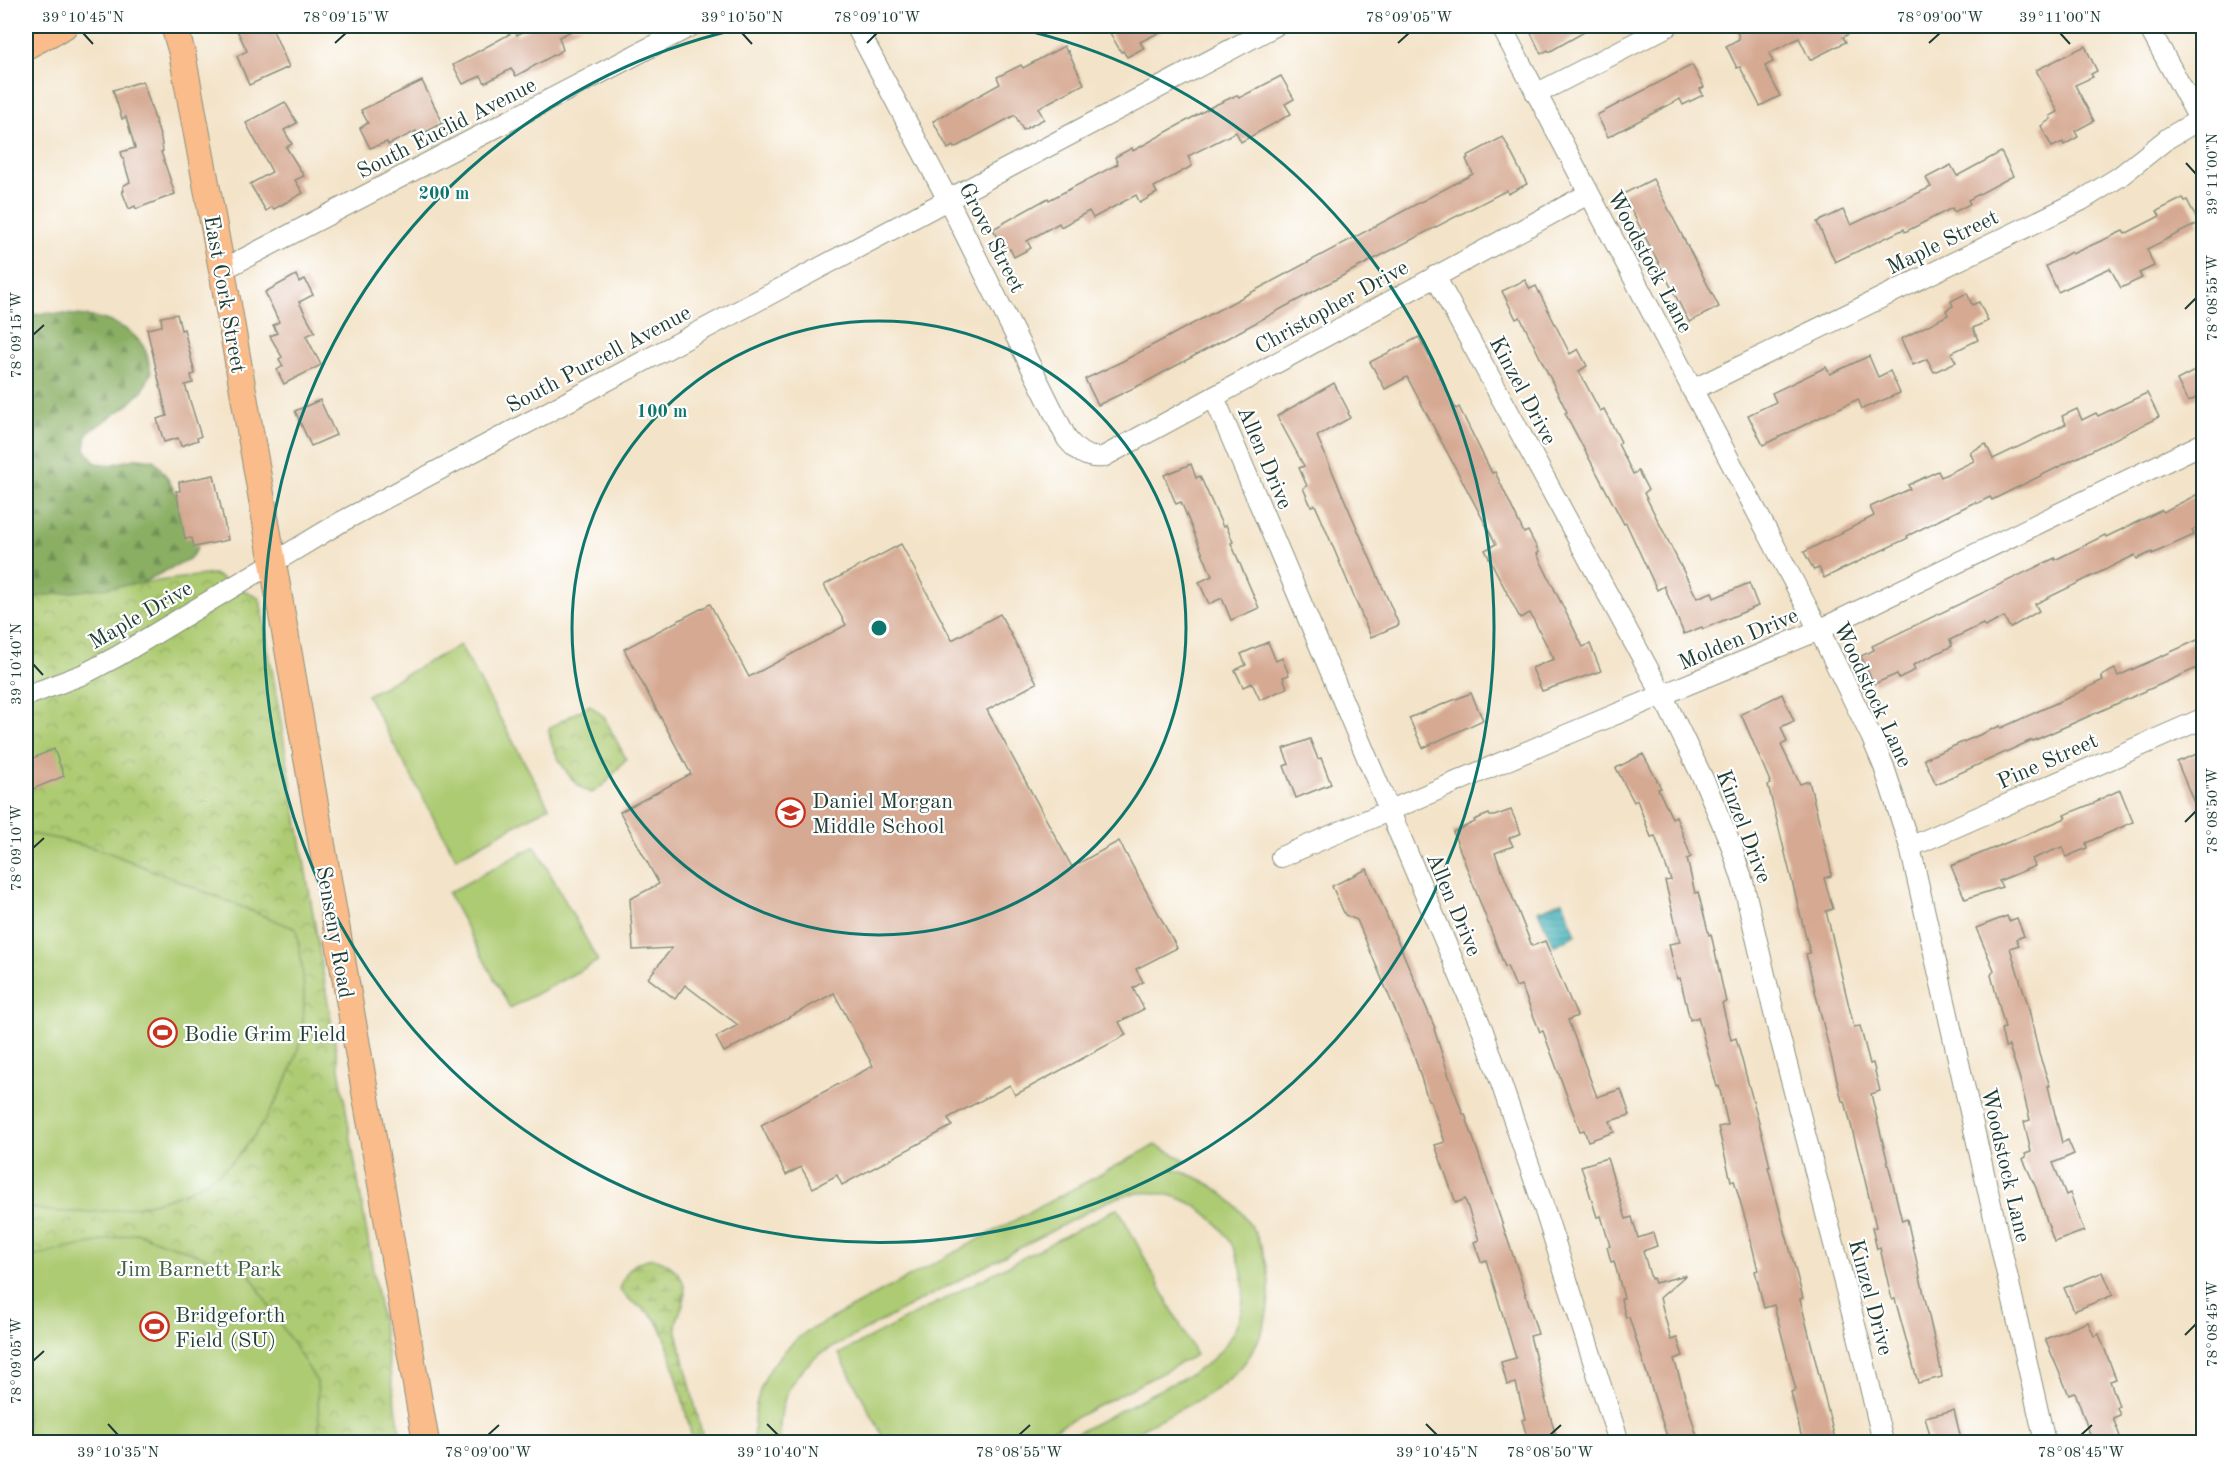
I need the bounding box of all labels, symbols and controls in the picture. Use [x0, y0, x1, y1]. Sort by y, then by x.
text: 39°10'45"N [42, 11, 124, 26]
text: 78°09'15"W [303, 11, 389, 26]
text: 39°10'50"N [701, 11, 783, 26]
text: 78°09'10"W [834, 11, 920, 26]
text: 78°09'05"W [1366, 11, 1452, 26]
text: 78°09'00"W [1897, 11, 1983, 26]
text: 39°11'00"N [2019, 11, 2101, 26]
street label: South Euclid Avenue [354, 74, 540, 184]
text: 39°11'00"N [2206, 133, 2221, 215]
street label: Grove Street [954, 179, 1028, 296]
text: 200 m [419, 185, 469, 203]
street label: Woodstock Lane [1603, 187, 1696, 337]
street label: Maple Street [1884, 206, 2002, 279]
street label: East Cork Street [199, 214, 249, 375]
text: 78°08'55"W [2206, 255, 2221, 341]
street label: Christopher Drive [1252, 257, 1412, 359]
text: 78°09'15"W [10, 292, 25, 378]
street label: South Purcell Avenue [503, 302, 695, 418]
street label: Kinzel Drive [1485, 333, 1560, 449]
text: 100 m [637, 403, 687, 421]
street label: Allen Drive [1233, 403, 1296, 513]
street label: Maple Drive [85, 577, 197, 654]
street label: Molden Drive [1676, 605, 1802, 675]
centre of rings [869, 618, 889, 638]
street label: Woodstock Lane [1829, 619, 1915, 771]
text: 39°10'40"N [10, 623, 25, 705]
street label: Pine Street [1994, 730, 2101, 794]
street label: Kinzel Drive [1712, 767, 1775, 886]
text: 78°08'50"W [2206, 768, 2221, 854]
place label: Daniel Morgan Middle School [812, 791, 953, 838]
school or university icon: Daniel Morgan Middle School [775, 797, 807, 829]
text: 78°09'10"W [10, 805, 25, 891]
street label: Allen Drive [1422, 850, 1485, 960]
street label: Senseny Road [312, 864, 357, 1000]
sports icon: Bodie Grim Field [147, 1017, 179, 1049]
place label: Bodie Grim Field [184, 1024, 347, 1046]
street label: Woodstock Lane [1977, 1086, 2034, 1245]
street label: Kinzel Drive [1844, 1237, 1896, 1358]
park label: Jim Barnett Park [116, 1259, 282, 1281]
text: 78°08'45"W [2206, 1281, 2221, 1367]
place label: Bridgeforth Field (SU) [175, 1305, 286, 1352]
sports icon: Bridgeforth Field (SU) [138, 1311, 170, 1343]
text: 78°09'05"W [10, 1318, 25, 1404]
text: 39°10'35"N [77, 1446, 159, 1461]
text: 78°09'00"W [445, 1446, 531, 1461]
text: 39°10'40"N [737, 1446, 819, 1461]
text: 78°08'55"W [976, 1446, 1062, 1461]
text: 39°10'45"N [1396, 1446, 1478, 1461]
text: 78°08'50"W [1507, 1446, 1593, 1461]
text: 78°08'45"W [2038, 1446, 2124, 1461]

